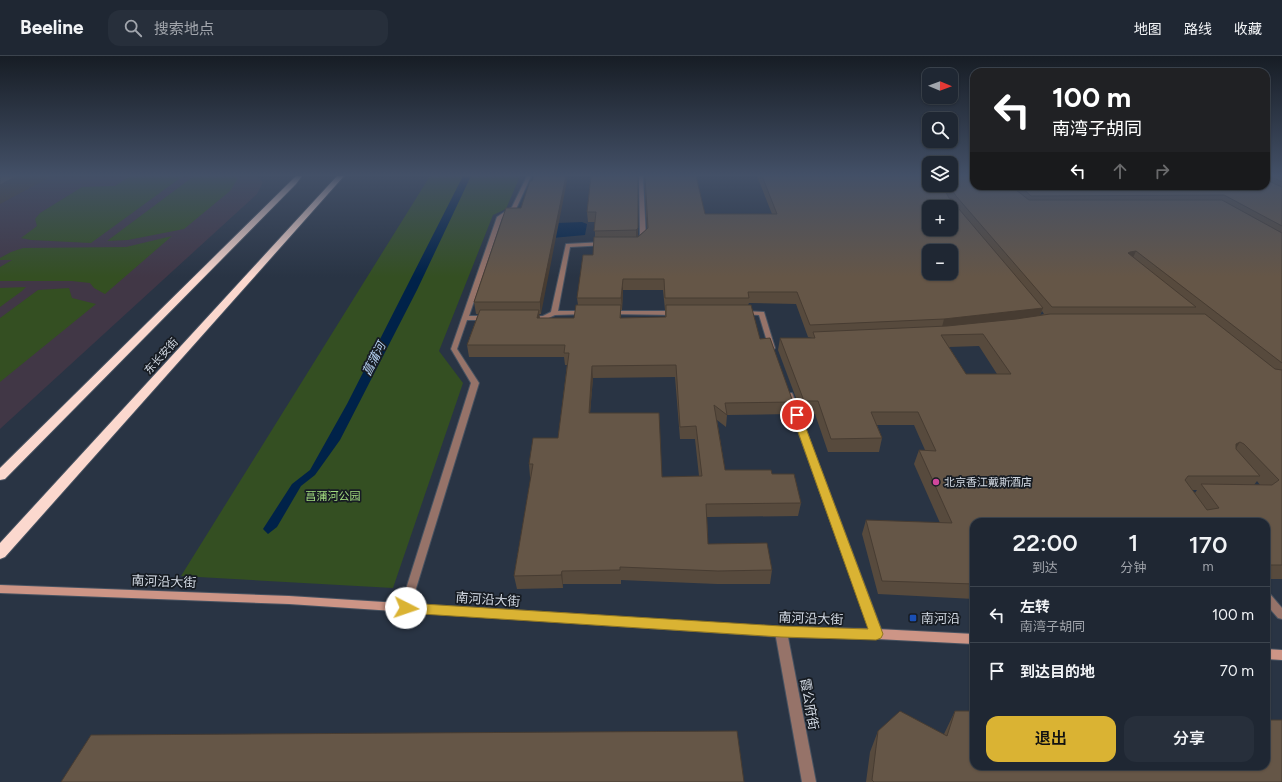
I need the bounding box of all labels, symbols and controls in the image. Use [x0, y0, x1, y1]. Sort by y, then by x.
search box [108, 10, 388, 46]
text: Beeline [20, 16, 84, 39]
icon: search [122, 17, 144, 39]
text: 搜索地点 [154, 20, 214, 38]
text: 地图 [1134, 21, 1162, 38]
text: 路线 [1184, 21, 1212, 38]
text: 收藏 [1234, 21, 1262, 38]
north arrow [922, 68, 958, 104]
map controls [922, 68, 958, 280]
text: 100 m [1052, 80, 1131, 114]
icon: left [986, 84, 1038, 136]
button: search [922, 112, 958, 148]
text: 南湾子胡同 [1052, 118, 1142, 140]
button: layers [922, 156, 958, 192]
icon: left [1067, 160, 1089, 182]
icon: ahead [1109, 160, 1131, 182]
icon: right [1151, 160, 1173, 182]
button: + [922, 200, 958, 236]
button: − [922, 244, 958, 280]
street label: 东长安街 [142, 336, 181, 377]
water label: 菖蒲河 [360, 338, 389, 378]
pin [780, 398, 814, 432]
icon: arrive [786, 404, 808, 426]
place label: 北京香江戴斯酒店 [944, 476, 1032, 489]
marker: 北京香江戴斯酒店 [931, 477, 941, 487]
park label: 菖蒲河公园 [306, 490, 361, 503]
text: 22:00 [1013, 528, 1078, 557]
text: 1 [1128, 528, 1138, 557]
text: 170 [1189, 530, 1227, 559]
text: m [1203, 559, 1214, 574]
text: 到达 [1032, 560, 1058, 575]
text: 分钟 [1120, 560, 1146, 575]
street label: 南河沿大街 [131, 573, 197, 590]
position arrow [385, 587, 427, 629]
street label: 南河沿大街 [455, 590, 521, 609]
text: 左转 [1020, 598, 1050, 616]
icon: left [986, 604, 1008, 626]
text: 100 m [1212, 606, 1254, 624]
street label: 南河沿大街 [778, 610, 844, 627]
place label: 南河沿 [921, 611, 960, 626]
marker: 南河沿 [908, 613, 918, 623]
text: 南湾子胡同 [1020, 619, 1085, 634]
icon: arrive [986, 660, 1008, 682]
text: 70 m [1220, 662, 1254, 680]
text: 到达目的地 [1020, 663, 1095, 681]
street label: 霞公府街 [798, 677, 821, 731]
button: 退出 [986, 716, 1116, 762]
button: 分享 [1124, 716, 1254, 762]

